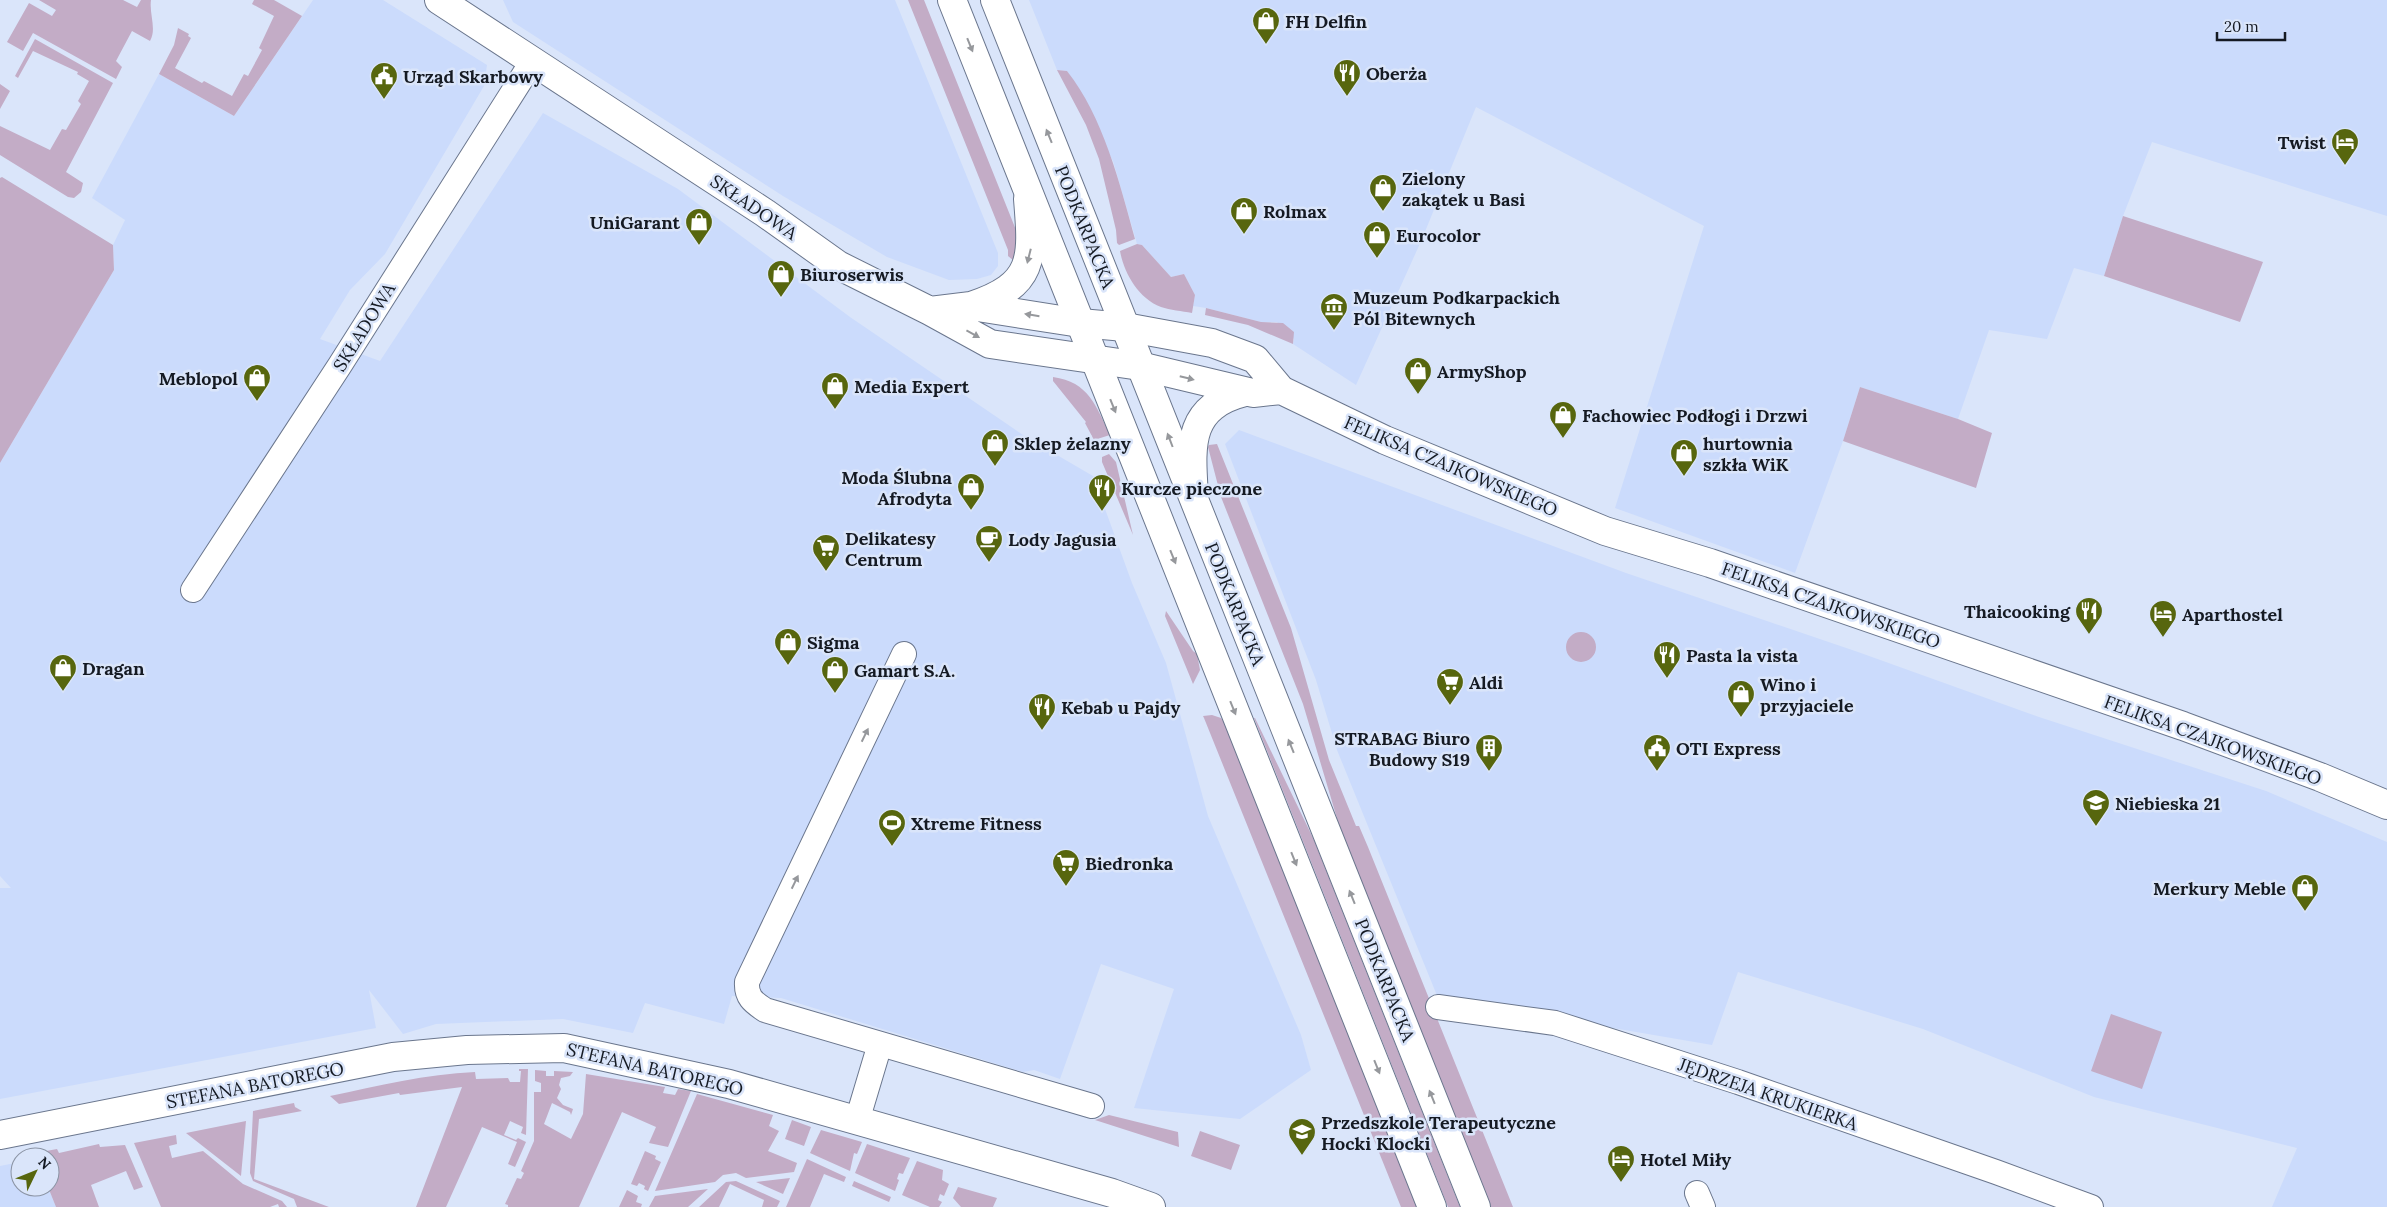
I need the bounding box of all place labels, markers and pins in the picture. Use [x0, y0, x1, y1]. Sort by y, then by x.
shop icon: FH Delfin [1251, 6, 1281, 45]
place label: FH Delfin [1285, 10, 1368, 33]
restaurant icon: Oberża [1332, 58, 1362, 97]
public building icon: Urząd Skarbowy [369, 61, 399, 100]
place label: Oberża [1366, 62, 1427, 85]
place label: Urząd Skarbowy [403, 65, 543, 88]
hotel icon: Twist [2330, 127, 2360, 166]
place label: Twist [2278, 131, 2327, 154]
place label: Zielony zakątek u Basi [1402, 167, 1525, 211]
shop icon: Zielony zakątek u Basi [1368, 173, 1398, 212]
shop icon: Rolmax [1229, 196, 1259, 235]
place label: Rolmax [1263, 200, 1327, 223]
shop icon: UniGarant [684, 207, 714, 246]
place label: UniGarant [590, 211, 681, 234]
shop icon: Eurocolor [1362, 220, 1392, 259]
place label: Eurocolor [1396, 224, 1481, 247]
shop icon: Biuroserwis [766, 259, 796, 298]
place label: Biuroserwis [800, 263, 904, 286]
place label: Muzeum Podkarpackich Pól Bitewnych [1353, 286, 1560, 330]
museum icon: Muzeum Podkarpackich Pól Bitewnych [1319, 292, 1349, 331]
shop icon: ArmyShop [1403, 356, 1433, 395]
place label: ArmyShop [1437, 360, 1527, 383]
shop icon: Meblopol [242, 363, 272, 402]
place label: Meblopol [159, 367, 238, 390]
shop icon: Media Expert [820, 371, 850, 410]
place label: Media Expert [854, 375, 970, 398]
shop icon: Fachowiec Podłogi i Drzwi [1548, 400, 1578, 439]
place label: Fachowiec Podłogi i Drzwi [1582, 404, 1808, 427]
shop icon: Sklep żelazny [980, 428, 1010, 467]
place label: Sklep żelazny [1014, 432, 1131, 455]
place label: hurtownia szkła WiK [1703, 432, 1793, 476]
shop icon: hurtownia szkła WiK [1669, 438, 1699, 477]
place label: Moda Ślubna Afrodyta [841, 466, 953, 510]
shop icon: Moda Ślubna Afrodyta [956, 472, 986, 511]
restaurant icon: Kurcze pieczone [1087, 473, 1117, 512]
place label: Kurcze pieczone [1121, 477, 1263, 500]
cafe icon: Lody Jagusia [974, 524, 1004, 563]
place label: Delikatesy Centrum [845, 527, 936, 571]
place label: Lody Jagusia [1008, 528, 1117, 551]
supermarket icon: Delikatesy Centrum [811, 533, 841, 572]
restaurant icon: Thaicooking [2074, 596, 2104, 635]
hotel icon: Aparthostel [2148, 599, 2178, 638]
place label: Thaicooking [1964, 600, 2071, 623]
place label: Aparthostel [2182, 603, 2283, 626]
shop icon: Sigma [773, 627, 803, 666]
place label: Sigma [807, 631, 860, 654]
restaurant icon: Pasta la vista [1652, 640, 1682, 679]
place label: Pasta la vista [1686, 644, 1799, 667]
shop icon: Dragan [48, 653, 78, 692]
shop icon: Gamart S.A. [820, 655, 850, 694]
place label: Dragan [82, 657, 145, 680]
place label: Gamart S.A. [854, 659, 955, 682]
supermarket icon: Aldi [1435, 667, 1465, 706]
place label: Aldi [1469, 671, 1503, 694]
place label: Wino i przyjaciele [1760, 673, 1854, 717]
shop icon: Wino i przyjaciele [1726, 679, 1756, 718]
restaurant icon: Kebab u Pajdy [1027, 692, 1057, 731]
place label: Kebab u Pajdy [1061, 696, 1180, 719]
place label: STRABAG Biuro Budowy S19 [1334, 727, 1470, 771]
building icon: STRABAG Biuro Budowy S19 [1474, 733, 1504, 772]
public building icon: OTI Express [1642, 733, 1672, 772]
place label: OTI Express [1676, 737, 1781, 760]
school or university icon: Niebieska 21 [2081, 788, 2111, 827]
place label: Niebieska 21 [2115, 792, 2220, 815]
sports icon: Xtreme Fitness [877, 808, 907, 847]
place label: Xtreme Fitness [911, 812, 1042, 835]
supermarket icon: Biedronka [1051, 848, 1081, 887]
place label: Biedronka [1085, 852, 1174, 875]
shop icon: Merkury Meble [2290, 873, 2320, 912]
place label: Merkury Meble [2153, 877, 2286, 900]
place label: Przedszkole Terapeutyczne Hocki Klocki [1321, 1111, 1556, 1155]
school or university icon: Przedszkole Terapeutyczne Hocki Klocki [1287, 1117, 1317, 1156]
hotel icon: Hotel Miły [1606, 1144, 1636, 1183]
place label: Hotel Miły [1640, 1148, 1731, 1171]

